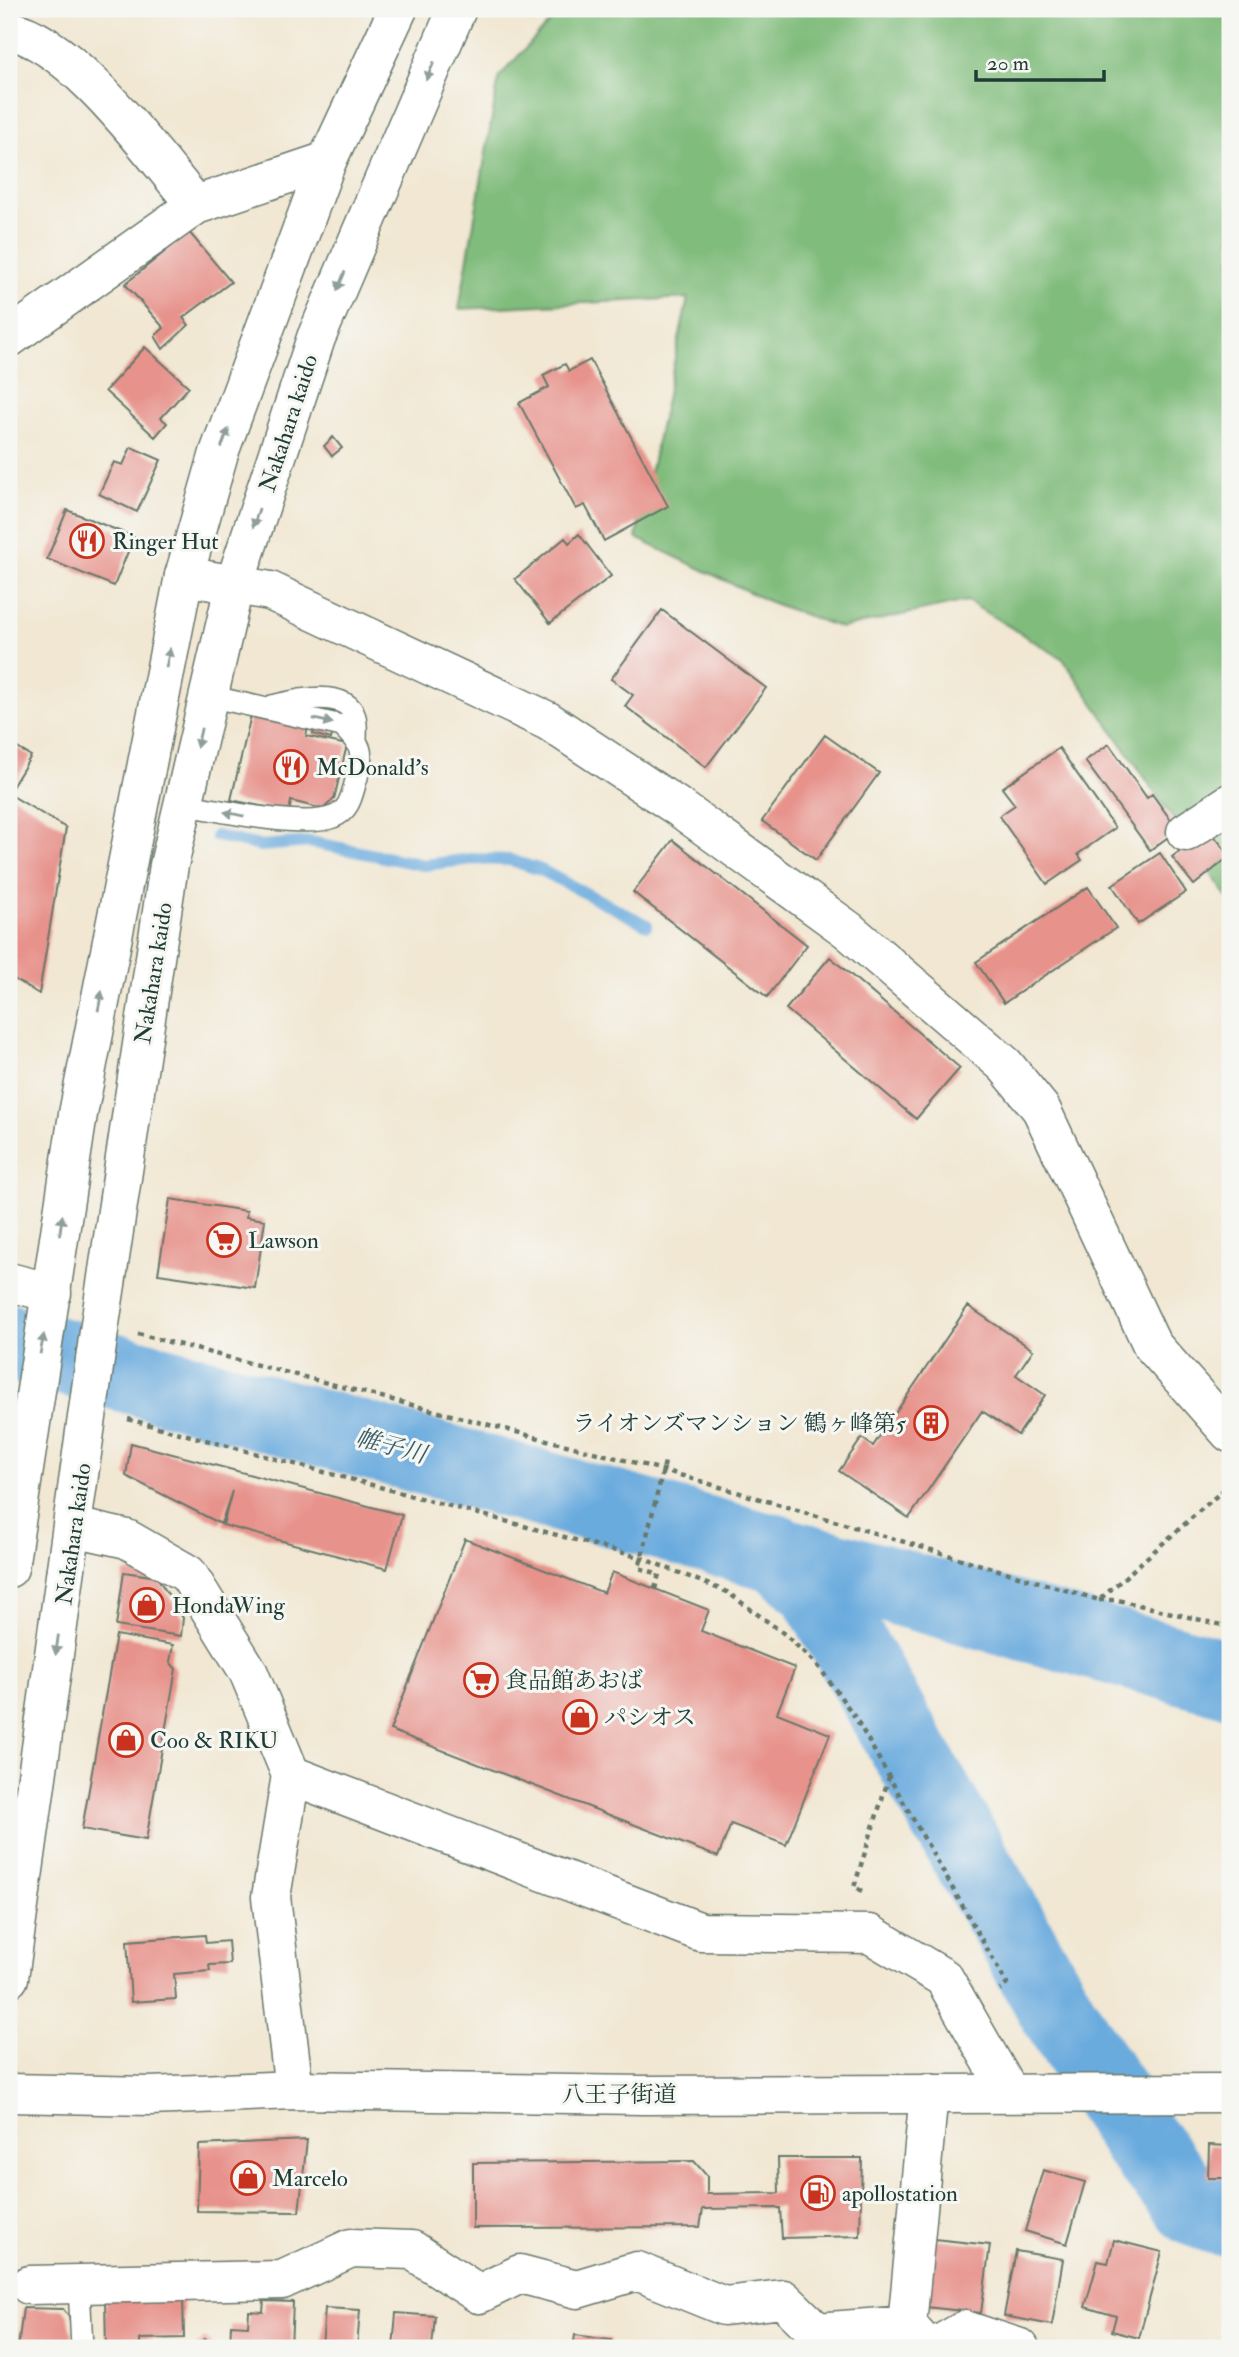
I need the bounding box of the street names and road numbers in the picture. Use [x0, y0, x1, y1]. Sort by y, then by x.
street label: Nakahara kaido [253, 351, 324, 496]
street label: Nakahara kaido [128, 900, 179, 1046]
street label: Nakahara kaido [49, 1461, 98, 1607]
street label: 八王子街道 [562, 2080, 677, 2109]

